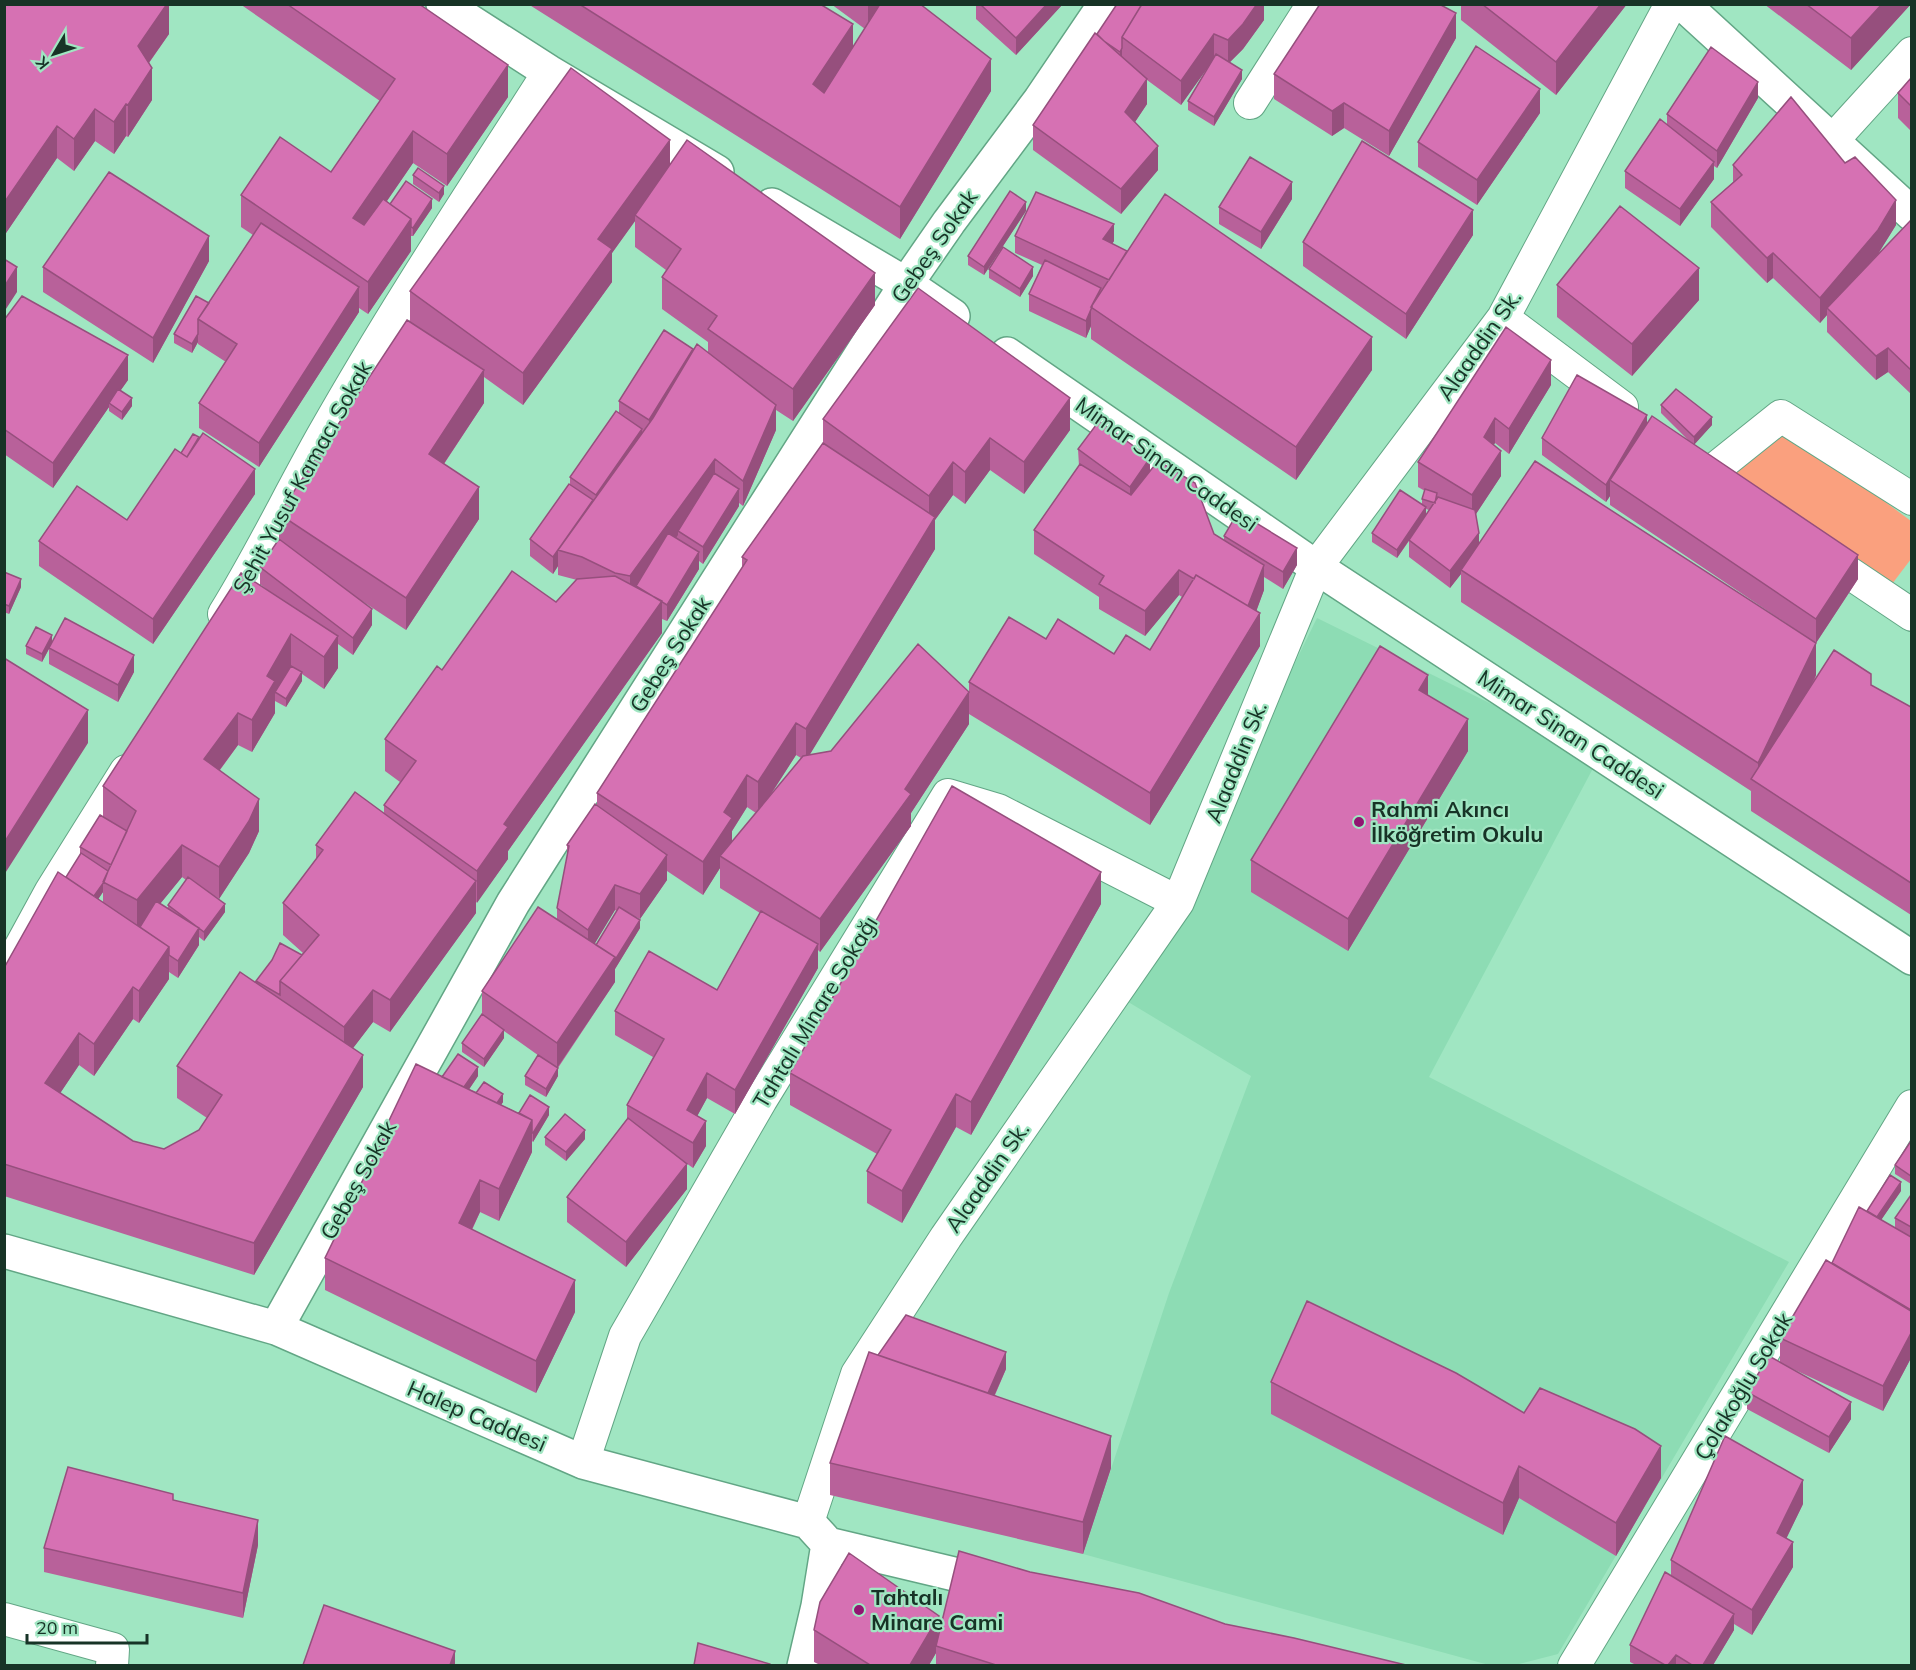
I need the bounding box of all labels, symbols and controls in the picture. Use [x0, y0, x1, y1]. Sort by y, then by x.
north arrow [24, 24, 84, 84]
text: K [30, 52, 53, 74]
street label: Gebeş Sokak [885, 183, 984, 308]
street label: Alaaddin Sk. [1431, 284, 1527, 406]
street label: Şehit Yusuf Kamacı Sokak [226, 355, 378, 598]
street label: Mimar Sinan Caddesi [1070, 390, 1264, 538]
street label: Gebeş Sokak [623, 590, 717, 717]
street label: Mimar Sinan Caddesi [1473, 663, 1669, 805]
street label: Alaaddin Sk. [1199, 697, 1273, 827]
place label: Rahmi Akıncı İlköğretim Okulu [1371, 795, 1543, 848]
marker: Rahmi Akıncı İlköğretim Okulu [1352, 815, 1366, 829]
street label: Tahtalı Minare Sokağı [746, 911, 884, 1113]
street label: Gebeş Sokak [314, 1115, 403, 1244]
street label: Alaaddin Sk. [939, 1116, 1035, 1238]
street label: Çolakoğlu Sokak [1688, 1306, 1799, 1465]
street label: Halep Caddesi [403, 1374, 551, 1458]
place label: Tahtalı Minare Cami [871, 1583, 1003, 1636]
marker: Tahtalı Minare Cami [852, 1603, 866, 1617]
scale bar [27, 1607, 147, 1645]
text: 20 m [36, 1616, 78, 1639]

